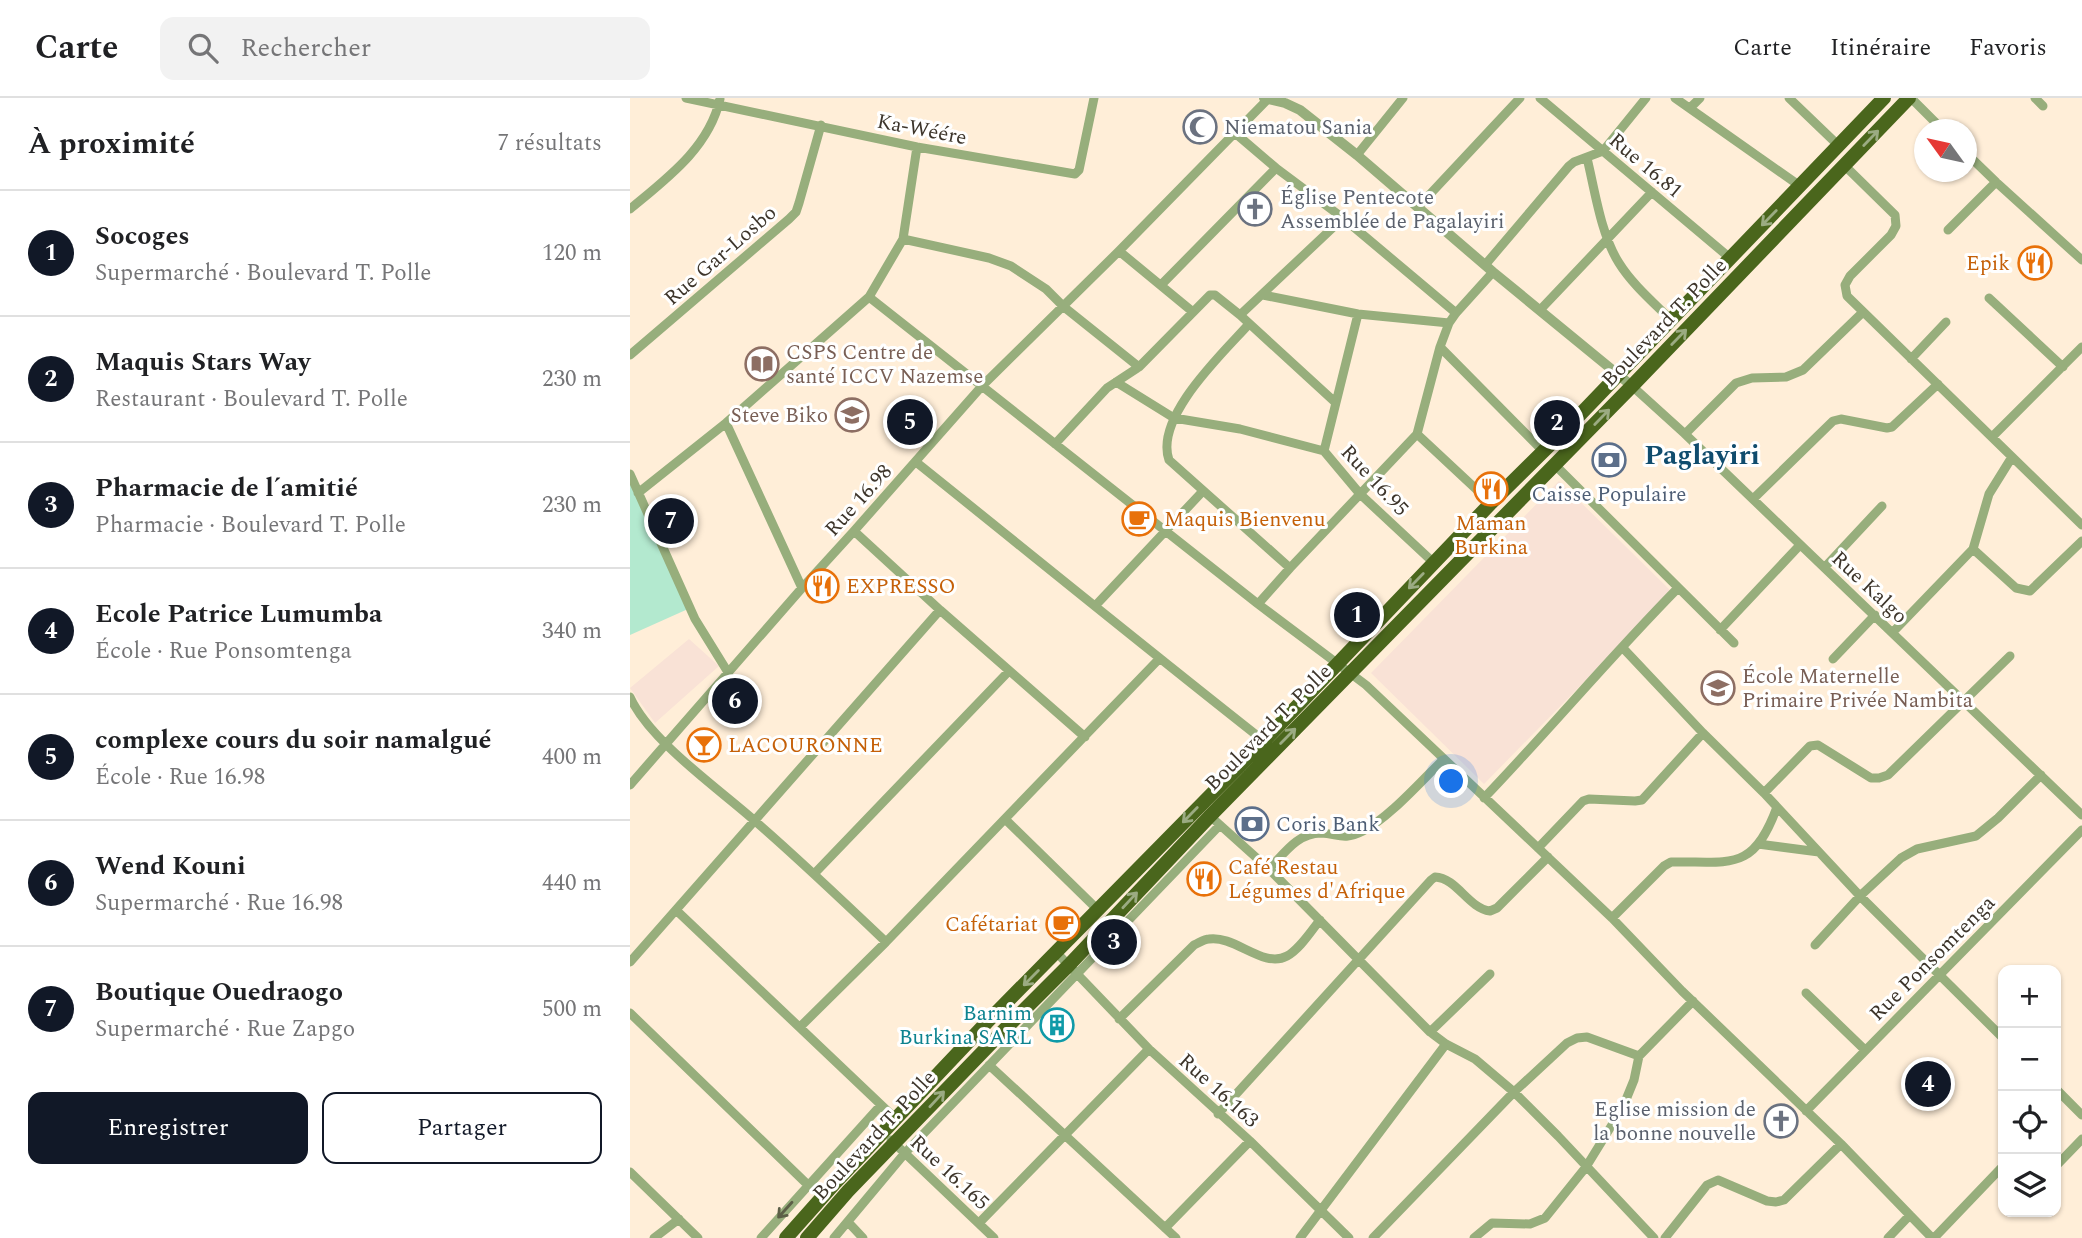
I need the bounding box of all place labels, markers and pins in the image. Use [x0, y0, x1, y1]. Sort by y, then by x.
mosque icon: Niematou Sania [1181, 108, 1219, 146]
place label: Niematou Sania [1224, 112, 1373, 144]
place label: Église Pentecote Assemblée de Pagalayiri [1280, 182, 1505, 238]
church icon: Église Pentecote Assemblée de Pagalayiri [1236, 190, 1274, 228]
restaurant icon: Epik [2016, 244, 2054, 282]
place label: Epik [1966, 248, 2010, 280]
place label: CSPS Centre de santé ICCV Nazemse [786, 337, 983, 393]
library icon: CSPS Centre de santé ICCV Nazemse [743, 345, 781, 383]
school or university icon: Steve Biko [833, 396, 871, 434]
pin: 5 [887, 396, 933, 448]
pin: 2 [1534, 397, 1580, 449]
place label: Steve Biko [731, 400, 828, 432]
bank icon: Caisse Populaire [1590, 441, 1628, 479]
restaurant icon: Maman Burkina [1472, 470, 1510, 508]
place label: Caisse Populaire [1532, 479, 1686, 511]
pin: 7 [648, 495, 694, 547]
cafe icon: Maquis Bienvenu [1120, 500, 1158, 538]
place label: Maquis Bienvenu [1164, 504, 1326, 536]
place label: Maman Burkina [1454, 508, 1529, 564]
restaurant icon: EXPRESSO [803, 567, 841, 605]
place label: EXPRESSO [846, 571, 955, 603]
pin: 1 [1334, 589, 1380, 641]
place label: École Maternelle Primaire Privée Nambita [1742, 661, 1974, 717]
school or university icon: École Maternelle Primaire Privée Nambita [1699, 669, 1737, 707]
pin: 6 [712, 675, 758, 727]
bar icon: LACOURONNE [685, 726, 723, 764]
place label: LACOURONNE [728, 730, 883, 762]
bank icon: Coris Bank [1233, 805, 1271, 843]
place label: Coris Bank [1276, 809, 1380, 841]
place label: Café Restau Légumes d'Afrique [1228, 852, 1405, 908]
restaurant icon: Café Restau Légumes d'Afrique [1185, 860, 1223, 898]
cafe icon: Cafétariat [1044, 905, 1082, 943]
place label: Cafétariat [945, 909, 1038, 941]
pin: 3 [1091, 916, 1137, 968]
place label: Barnim Burkina SARL [899, 998, 1032, 1054]
building icon: Barnim Burkina SARL [1038, 1006, 1076, 1044]
pin: 4 [1905, 1058, 1951, 1110]
place label: Eglise mission de la bonne nouvelle [1593, 1094, 1756, 1150]
church icon: Eglise mission de la bonne nouvelle [1762, 1102, 1800, 1140]

